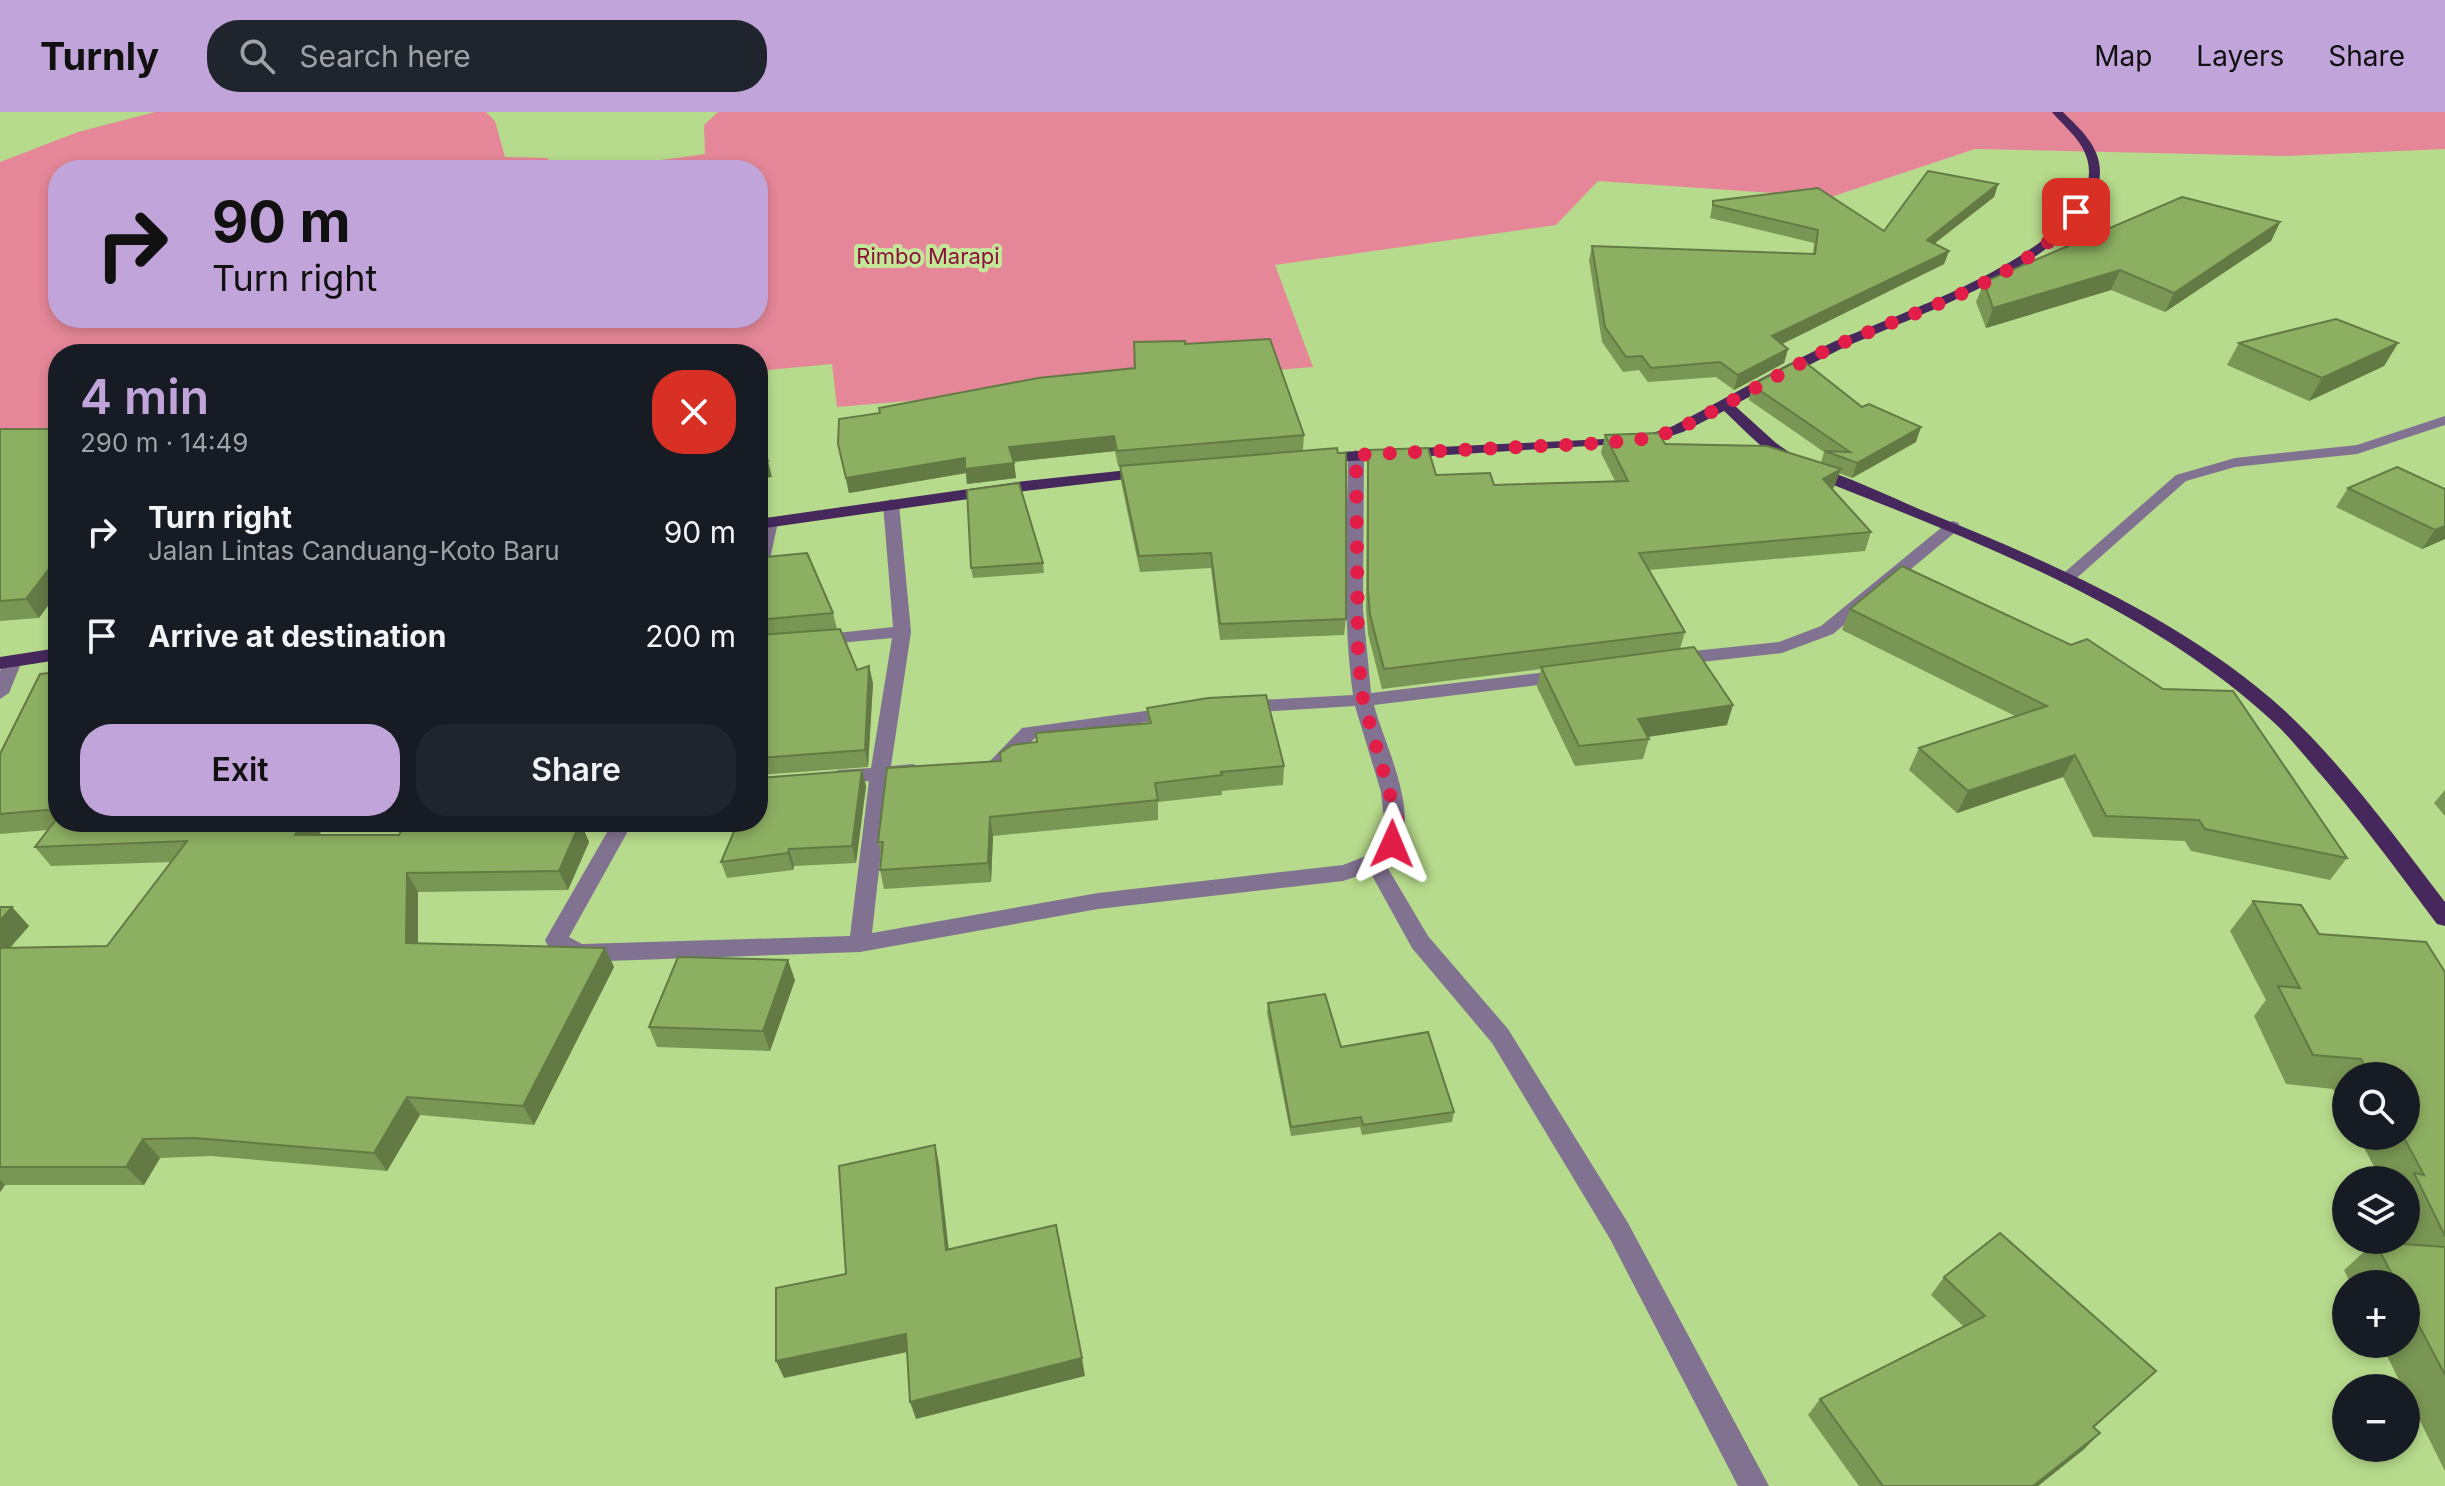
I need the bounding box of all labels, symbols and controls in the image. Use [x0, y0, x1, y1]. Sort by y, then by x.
search box [207, 20, 767, 92]
text: Turnly [40, 33, 159, 79]
icon: search [235, 34, 279, 78]
text: Search here [299, 38, 471, 74]
text: Map [2094, 39, 2152, 73]
text: Layers [2196, 39, 2284, 73]
text: Share [2328, 39, 2405, 73]
pin [2042, 178, 2110, 246]
text: 90 m [212, 188, 351, 256]
icon: arrive [2054, 190, 2098, 234]
icon: right [80, 192, 184, 296]
park label: Rimbo Marapi [856, 243, 1000, 269]
text: Turn right [212, 256, 377, 300]
text: 4 min [80, 367, 209, 426]
button: close [652, 370, 736, 454]
text: 290 m · 14:49 [80, 427, 248, 458]
text: Turn right [148, 499, 292, 535]
icon: right [80, 510, 124, 554]
text: 90 m [664, 514, 736, 550]
text: Jalan Lintas Canduang-Koto Baru [148, 535, 560, 566]
icon: arrive [80, 614, 124, 658]
text: Arrive at destination [148, 618, 446, 654]
text: 200 m [645, 618, 736, 654]
button: Exit [80, 724, 400, 816]
button: Share [416, 724, 736, 816]
position arrow [1350, 802, 1434, 886]
map controls [2332, 1062, 2420, 1462]
button: search [2332, 1062, 2420, 1150]
button: layers [2332, 1166, 2420, 1254]
button: + [2332, 1270, 2420, 1358]
button: − [2332, 1374, 2420, 1462]

